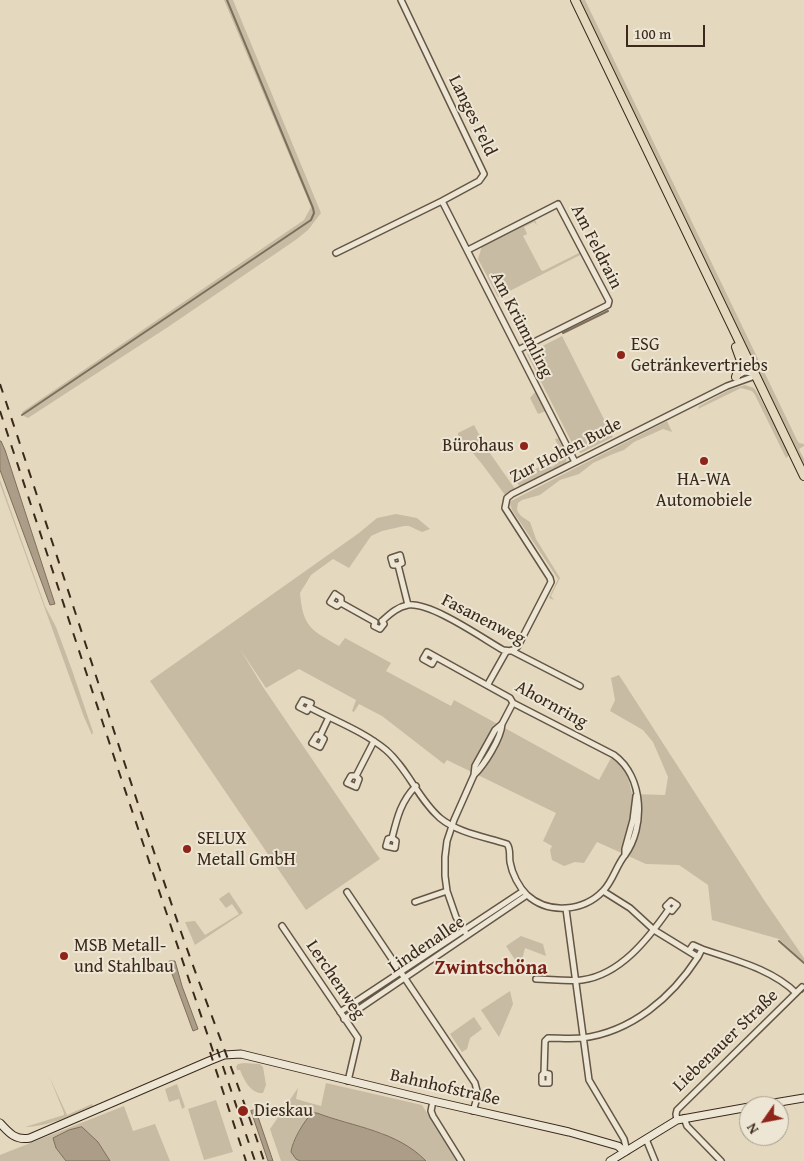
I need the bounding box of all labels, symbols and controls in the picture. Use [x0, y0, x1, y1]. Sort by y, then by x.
scale bar [629, 15, 708, 47]
text: 100 m [634, 23, 671, 44]
street label: Langes Feld [443, 72, 501, 160]
street label: Am Feldrain [566, 201, 626, 293]
street label: Am Krümmling [485, 268, 557, 382]
place label: ESG Getränkevertriebs [631, 334, 768, 376]
marker: ESG Getränkevertriebs [615, 349, 627, 361]
street label: Zur Hohen Bude [507, 414, 625, 488]
place label: Bürohaus [442, 435, 514, 457]
marker: Bürohaus [518, 440, 530, 452]
marker: HA-WA Automobiele [698, 455, 710, 467]
place label: HA-WA Automobiele [656, 469, 752, 512]
street label: Fasanenweg [438, 590, 528, 650]
street label: Ahornring [511, 676, 591, 734]
place label: SELUX Metall GmbH [197, 828, 296, 871]
marker: SELUX Metall GmbH [181, 843, 193, 855]
street label: Lindenallee [385, 912, 469, 978]
place label: MSB Metall- und Stahlbau [74, 935, 174, 978]
street label: Lerchenweg [301, 936, 369, 1024]
marker: MSB Metall- und Stahlbau [58, 950, 70, 962]
district label: Zwintschöna [434, 957, 548, 981]
street label: Liebenauer Straße [669, 985, 783, 1097]
street label: Bahnhofstraße [388, 1065, 502, 1111]
north arrow [739, 1096, 789, 1146]
place label: Dieskau [254, 1100, 313, 1122]
marker: Dieskau [236, 1104, 250, 1118]
text: N [741, 1119, 763, 1138]

